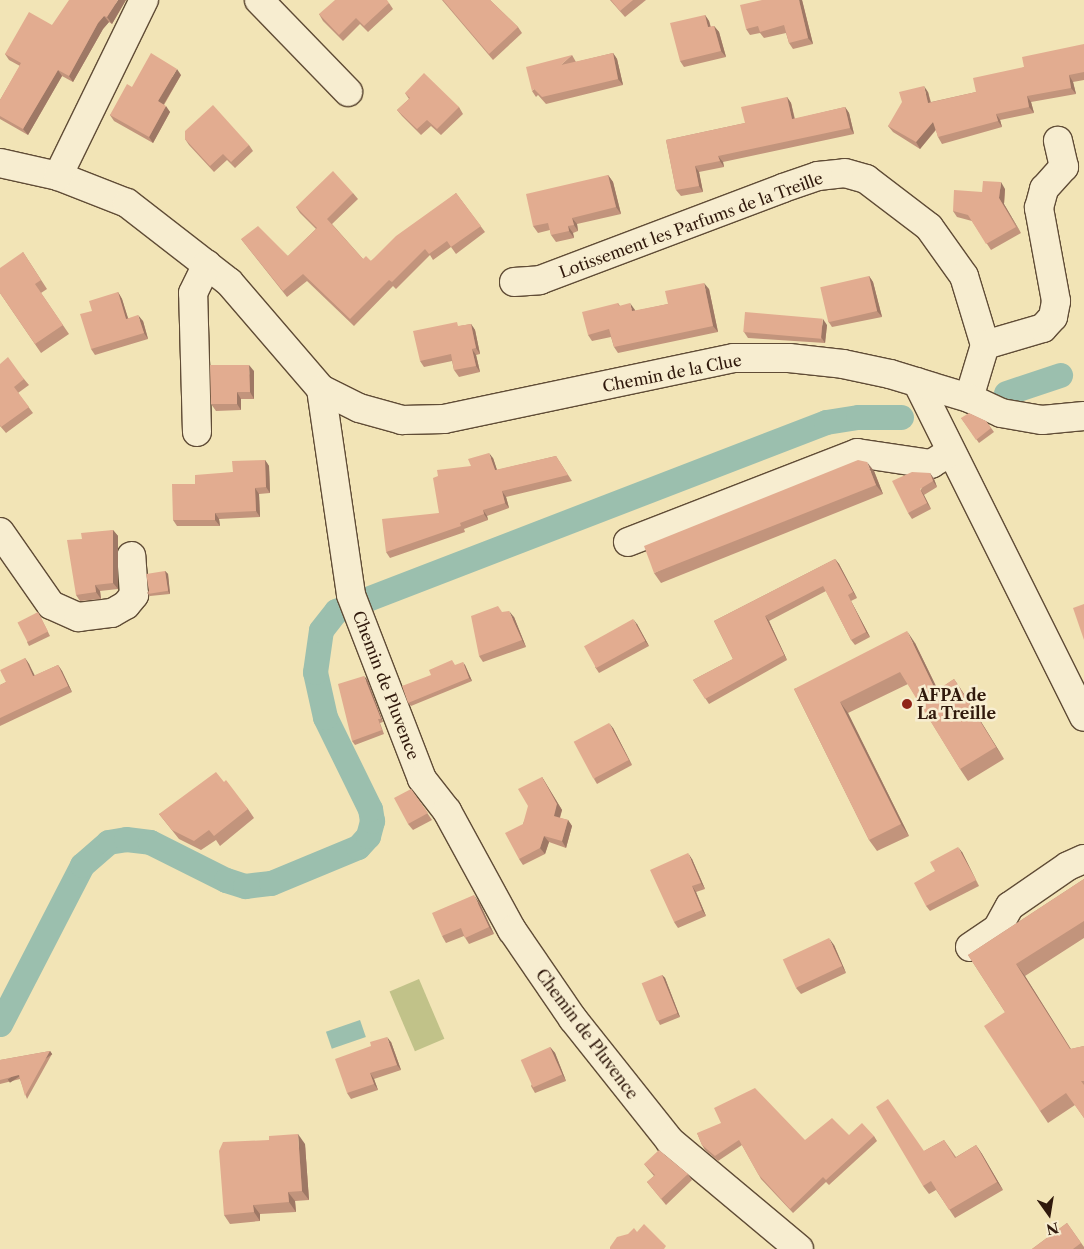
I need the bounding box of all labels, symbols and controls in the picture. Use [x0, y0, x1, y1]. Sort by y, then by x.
street label: Lotissement les Parfums de la Treille [556, 168, 826, 282]
street label: Chemin de la Clue [601, 350, 743, 396]
street label: Chemin de Pluvence [349, 608, 423, 762]
place label: AFPA de La Treille [917, 685, 997, 723]
marker: AFPA de La Treille [901, 698, 913, 710]
street label: Chemin de Pluvence [532, 965, 642, 1103]
north arrow [1024, 1189, 1074, 1239]
text: N [1044, 1218, 1060, 1239]

